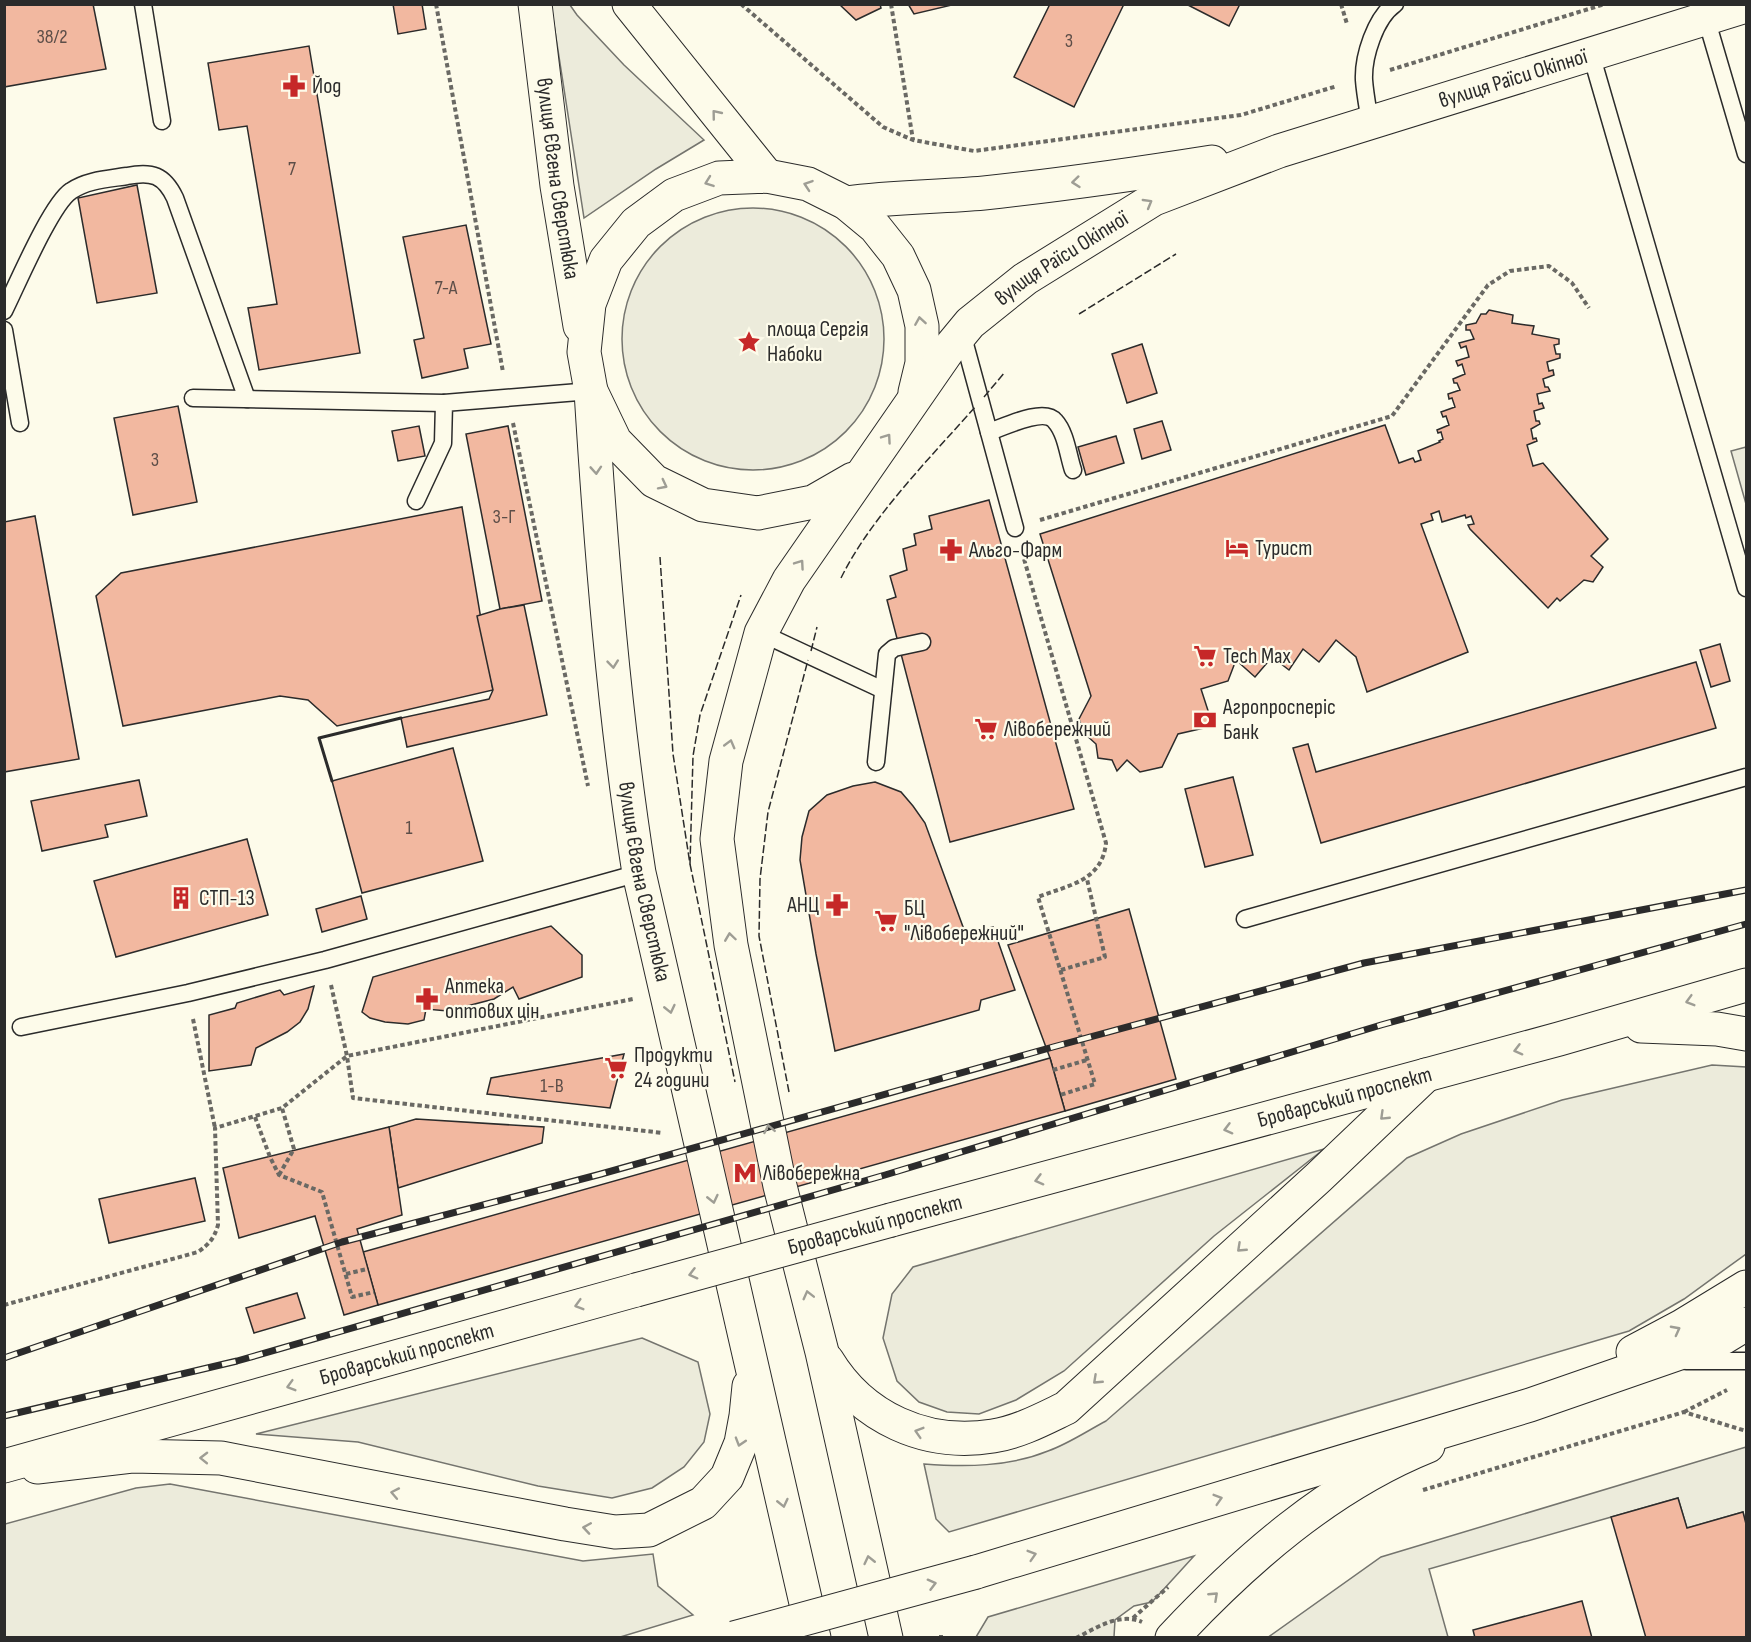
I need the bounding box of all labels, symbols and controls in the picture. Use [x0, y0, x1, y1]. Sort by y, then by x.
house number: 38/2 [36, 25, 68, 49]
house number: 3 [1065, 29, 1073, 53]
street label: вулиця Раїси Окіпної [1436, 42, 1592, 114]
pharmacy icon: Йод [281, 73, 307, 99]
place label: Йод [312, 73, 341, 100]
street label: вулиця Євгена Сверстюка [531, 76, 586, 281]
one-way arrow [713, 110, 724, 121]
house number: 7 [288, 157, 296, 181]
one-way arrow [704, 175, 715, 187]
one-way arrow [1071, 176, 1080, 188]
one-way arrow [803, 180, 814, 193]
one-way arrow [1142, 199, 1152, 210]
street label: вулиця Раїси Окіпної [989, 204, 1134, 312]
house number: 7-А [435, 276, 458, 300]
place label: площа Сергія Набоки [767, 316, 869, 368]
one-way arrow [915, 317, 927, 326]
place icon: площа Сергія Набоки [736, 329, 762, 355]
one-way arrow [880, 433, 891, 444]
house number: 3 [151, 448, 159, 472]
one-way arrow [589, 466, 602, 475]
one-way arrow [657, 478, 667, 489]
house number: 3-Г [493, 505, 516, 529]
hotel icon: Турист [1224, 535, 1250, 561]
place label: Турист [1255, 535, 1312, 562]
pharmacy icon: Альго-Фарм [938, 537, 964, 563]
place label: Альго-Фарм [968, 537, 1062, 564]
one-way arrow [793, 559, 804, 570]
supermarket icon: Tech Max [1192, 643, 1218, 669]
place label: Tech Max [1223, 643, 1292, 670]
one-way arrow [606, 660, 619, 669]
place label: Агропросперіс Банк [1222, 694, 1336, 746]
bank icon: Агропросперіс Банк [1192, 707, 1218, 733]
supermarket icon: Лівобережний [973, 716, 999, 742]
place label: Лівобережний [1003, 716, 1111, 743]
one-way arrow [723, 740, 735, 750]
street label: вулиця Євгена Сверстюка [613, 780, 677, 984]
house number: 1 [406, 816, 413, 840]
building icon: СТП-13 [168, 885, 194, 911]
place label: СТП-13 [199, 885, 255, 912]
place label: АНЦ [786, 892, 819, 919]
pharmacy icon: АНЦ [824, 892, 850, 918]
place label: БЦ "Лівобережний" [904, 895, 1024, 947]
supermarket icon: БЦ "Лівобережний" [873, 908, 899, 934]
one-way arrow [725, 933, 737, 942]
place label: Аптека оптових цін [444, 973, 539, 1025]
pharmacy icon: Аптека оптових цін [414, 986, 440, 1012]
one-way arrow [1685, 994, 1695, 1007]
one-way arrow [662, 1004, 675, 1014]
place label: Продукти 24 години [634, 1042, 713, 1094]
one-way arrow [1513, 1043, 1524, 1055]
supermarket icon: Продукти 24 години [603, 1055, 629, 1081]
street label: Броварський проспект [1254, 1061, 1435, 1134]
house number: 1-В [540, 1074, 564, 1098]
one-way arrow [1380, 1108, 1391, 1119]
one-way arrow [1223, 1122, 1233, 1134]
one-way arrow [763, 1124, 776, 1134]
metro station icon: Лівобережна [732, 1160, 758, 1186]
place label: Лівобережна [762, 1160, 860, 1187]
one-way arrow [1034, 1173, 1045, 1185]
street label: Броварський проспект [785, 1189, 965, 1261]
one-way arrow [705, 1194, 718, 1204]
one-way arrow [1237, 1241, 1247, 1252]
one-way arrow [688, 1267, 699, 1279]
one-way arrow [802, 1290, 815, 1300]
one-way arrow [575, 1298, 585, 1311]
street label: Броварський проспект [317, 1317, 497, 1391]
one-way arrow [1669, 1326, 1680, 1337]
one-way arrow [1093, 1373, 1104, 1384]
one-way arrow [286, 1379, 296, 1392]
one-way arrow [914, 1427, 925, 1439]
one-way arrow [735, 1436, 747, 1447]
one-way arrow [199, 1452, 208, 1464]
one-way arrow [391, 1487, 401, 1500]
one-way arrow [1212, 1494, 1223, 1506]
one-way arrow [776, 1497, 789, 1507]
one-way arrow [583, 1522, 593, 1535]
one-way arrow [1026, 1550, 1037, 1562]
one-way arrow [863, 1555, 876, 1565]
one-way arrow [926, 1579, 937, 1591]
one-way arrow [1207, 1592, 1217, 1603]

